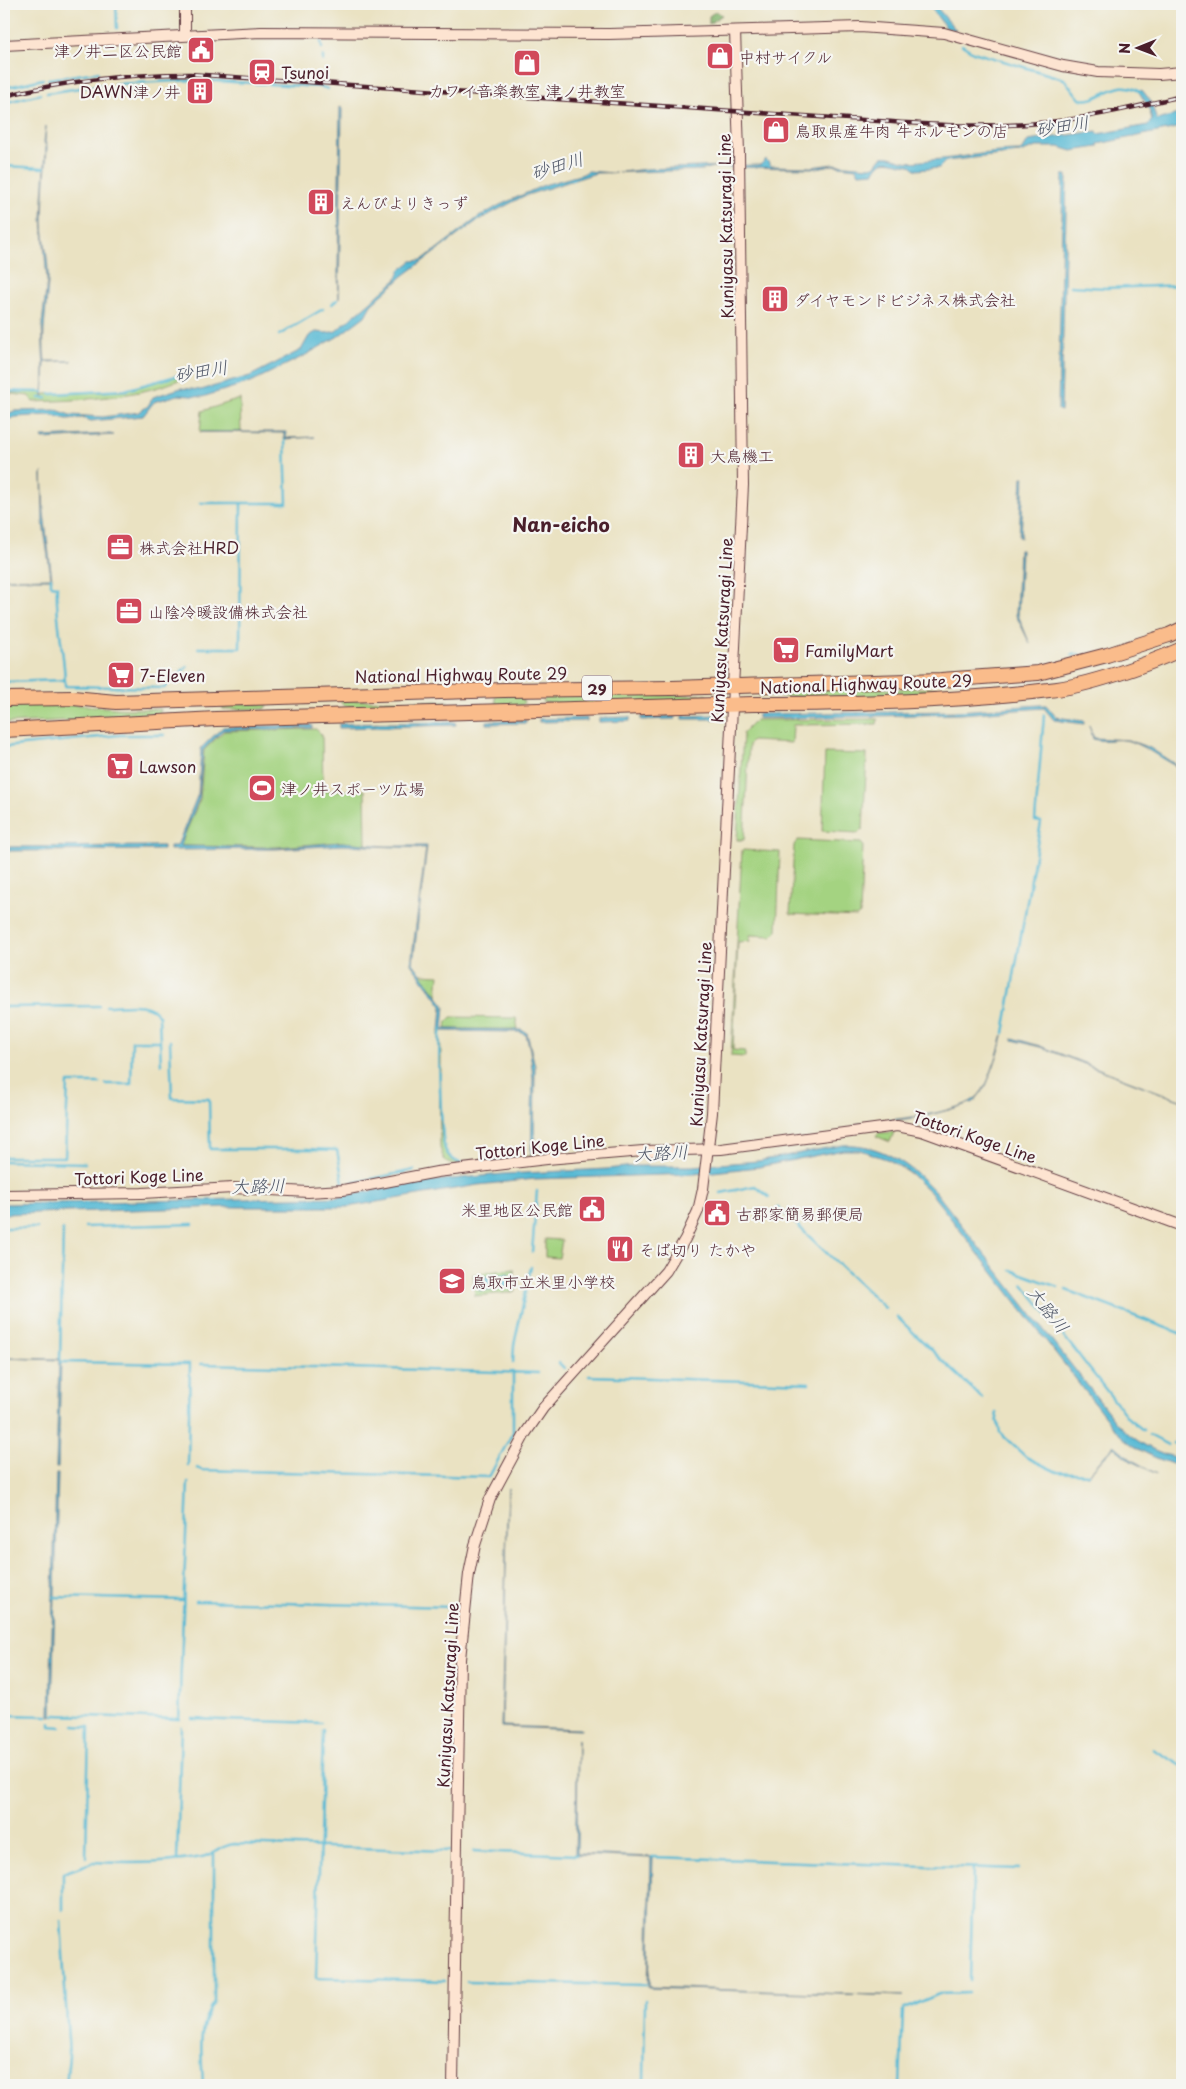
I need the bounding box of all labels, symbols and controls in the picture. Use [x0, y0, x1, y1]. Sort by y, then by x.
north arrow [1114, 22, 1164, 72]
public building icon: 津ノ井二区公民館 [186, 35, 216, 65]
place label: 津ノ井二区公民館 [54, 38, 182, 62]
shop icon: 中村サイクル [705, 41, 735, 71]
text: N [1114, 43, 1135, 54]
place label: 中村サイクル [739, 44, 832, 68]
shop icon: カワイ音楽教室 津ノ井教室 [512, 48, 542, 78]
station icon: Tsunoi [247, 57, 277, 87]
place label: Tsunoi [281, 60, 329, 84]
building icon: DAWN津ノ井 [185, 76, 215, 106]
place label: カワイ音楽教室 津ノ井教室 [428, 78, 626, 102]
place label: DAWN津ノ井 [80, 79, 181, 103]
water label: 砂田川 [1033, 108, 1091, 142]
shop icon: 鳥取県産牛肉 牛ホルモンの店 [761, 115, 791, 145]
place label: 鳥取県産牛肉 牛ホルモンの店 [795, 118, 1008, 142]
street label: Kuniyasu Katsuragi Line [711, 133, 739, 319]
water label: 砂田川 [527, 144, 587, 186]
building icon: えんびよりきっず [306, 187, 336, 217]
place label: えんびよりきっず [340, 190, 468, 214]
building icon: ダイヤモンドビジネス株式会社 [760, 284, 790, 314]
place label: ダイヤモンドビジネス株式会社 [794, 287, 1016, 311]
water label: 砂田川 [172, 352, 230, 388]
building icon: 大鳥機工 [676, 440, 706, 470]
place label: 大鳥機工 [710, 443, 774, 467]
district label: Nan-eicho [512, 510, 610, 538]
office icon: 株式会社HRD [105, 532, 135, 562]
place label: 株式会社HRD [139, 535, 239, 559]
street label: Kuniyasu Katsuragi Line [704, 537, 738, 723]
office icon: 山陰冷暖設備株式会社 [114, 596, 144, 626]
place label: 山陰冷暖設備株式会社 [148, 599, 308, 623]
supermarket icon: FamilyMart [771, 635, 801, 665]
place label: FamilyMart [805, 638, 894, 662]
supermarket icon: 7-Eleven [106, 660, 136, 690]
street label: National Highway Route 29 [355, 660, 567, 688]
place label: 7-Eleven [140, 663, 205, 687]
street label: National Highway Route 29 [760, 667, 972, 699]
road number: 29 [582, 676, 612, 700]
supermarket icon: Lawson [105, 751, 135, 781]
place label: Lawson [139, 754, 196, 778]
sports icon: 津ノ井スポーツ広場 [247, 773, 277, 803]
place label: 津ノ井スポーツ広場 [281, 776, 425, 800]
street label: Kuniyasu Katsuragi Line [683, 941, 717, 1127]
street label: Tottori Koge Line [910, 1104, 1040, 1168]
street label: Tottori Koge Line [474, 1127, 606, 1165]
water label: 大路川 [633, 1137, 689, 1167]
street label: Tottori Koge Line [74, 1162, 204, 1190]
water label: 大路川 [231, 1171, 285, 1199]
public building icon: 米里地区公民館 [577, 1194, 607, 1224]
place label: 米里地区公民館 [461, 1197, 573, 1221]
public building icon: 古郡家簡易郵便局 [702, 1198, 732, 1228]
place label: 古郡家簡易郵便局 [736, 1201, 864, 1225]
restaurant icon: そば切り たかや [605, 1234, 635, 1264]
place label: そば切り たかや [639, 1237, 756, 1261]
school or university icon: 鳥取市立米里小学校 [437, 1266, 467, 1296]
place label: 鳥取市立米里小学校 [471, 1269, 615, 1293]
water label: 大路川 [1022, 1279, 1076, 1339]
street label: Kuniyasu Katsuragi Line [430, 1602, 464, 1788]

